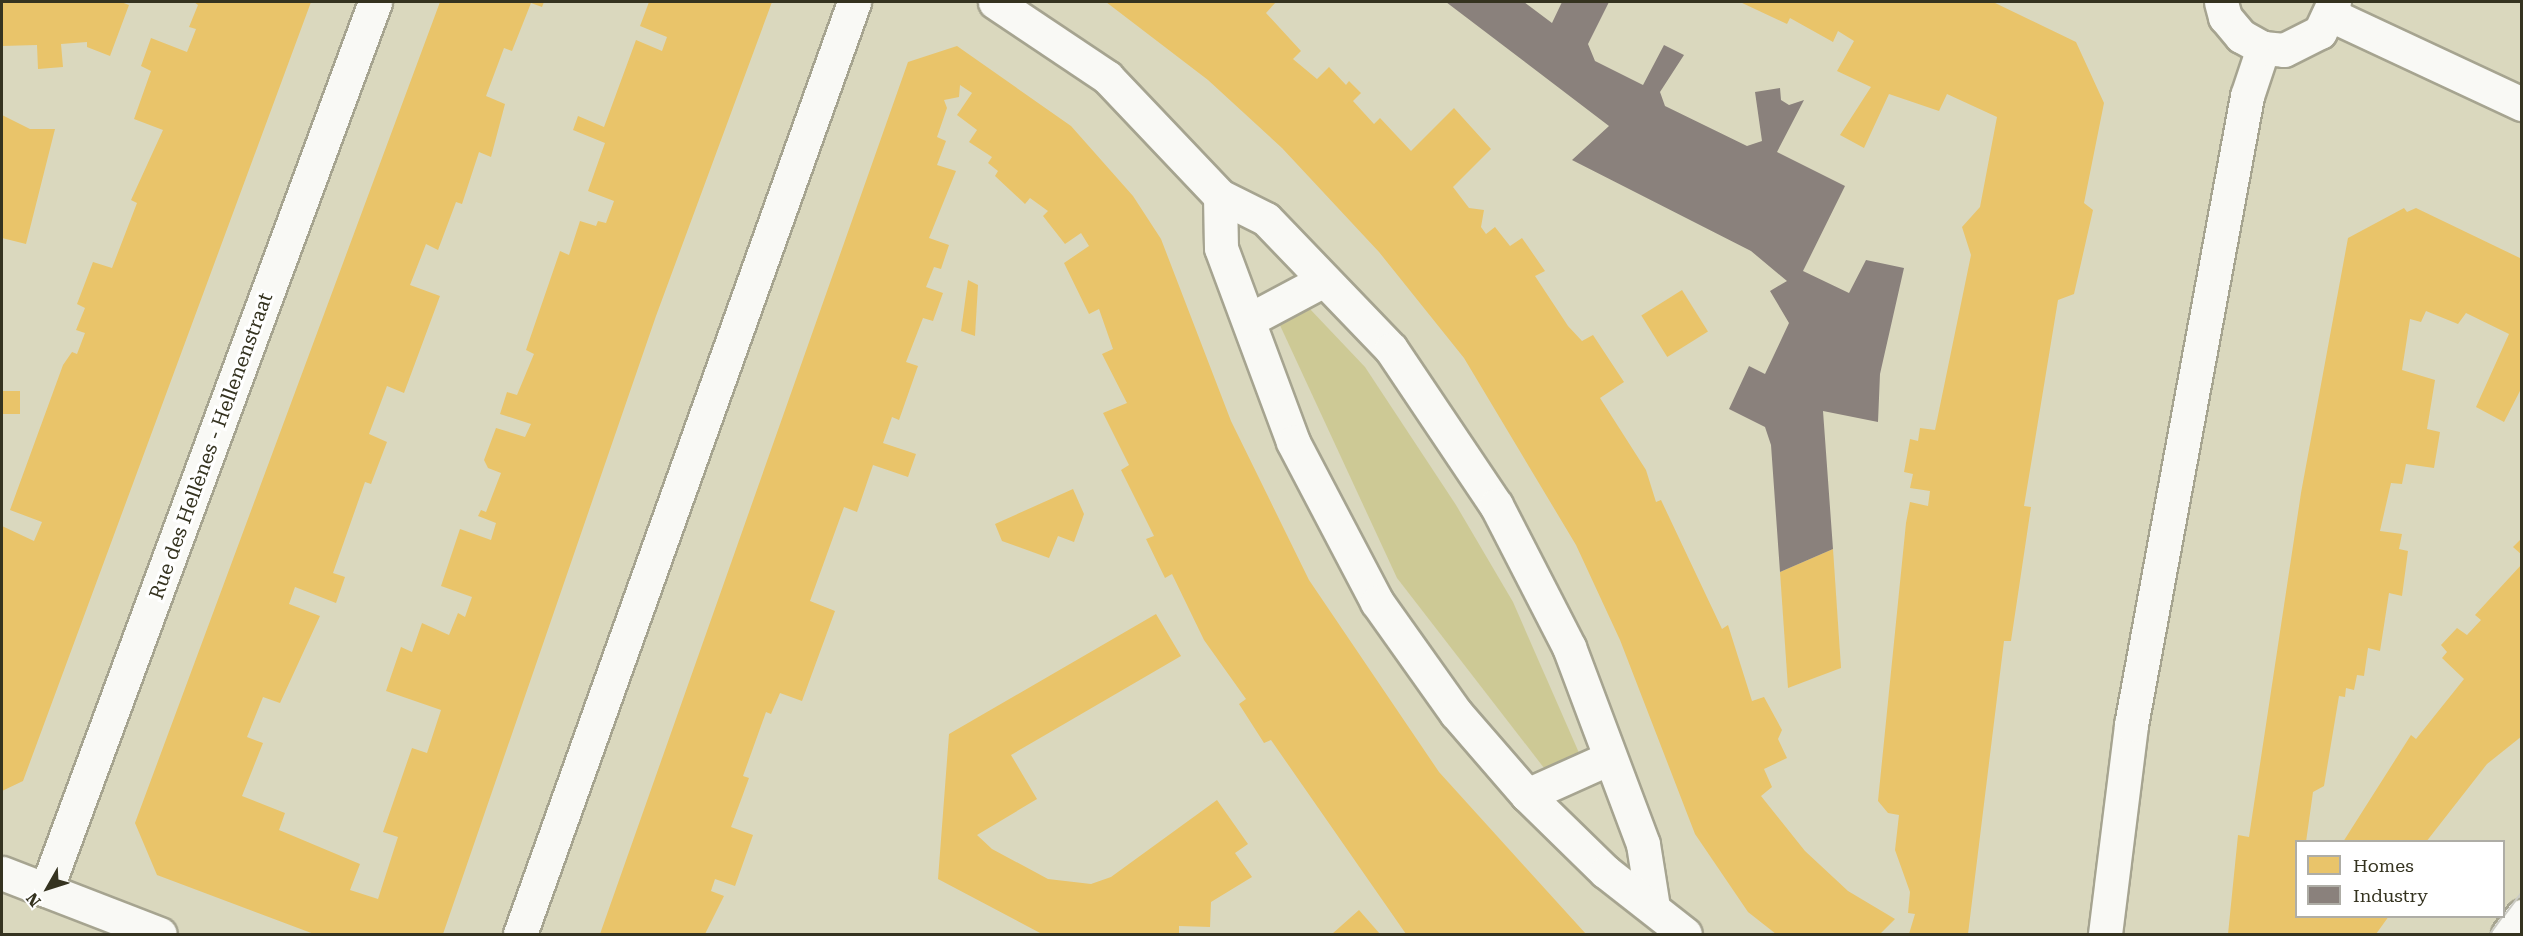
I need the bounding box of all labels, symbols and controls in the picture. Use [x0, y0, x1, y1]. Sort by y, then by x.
street label: Rue des Hellènes - Hellenenstraat [144, 289, 278, 603]
legend [2295, 840, 2505, 918]
text: Homes [2353, 855, 2414, 876]
north arrow [18, 858, 78, 918]
text: Industry [2353, 885, 2428, 906]
text: N [22, 889, 45, 910]

